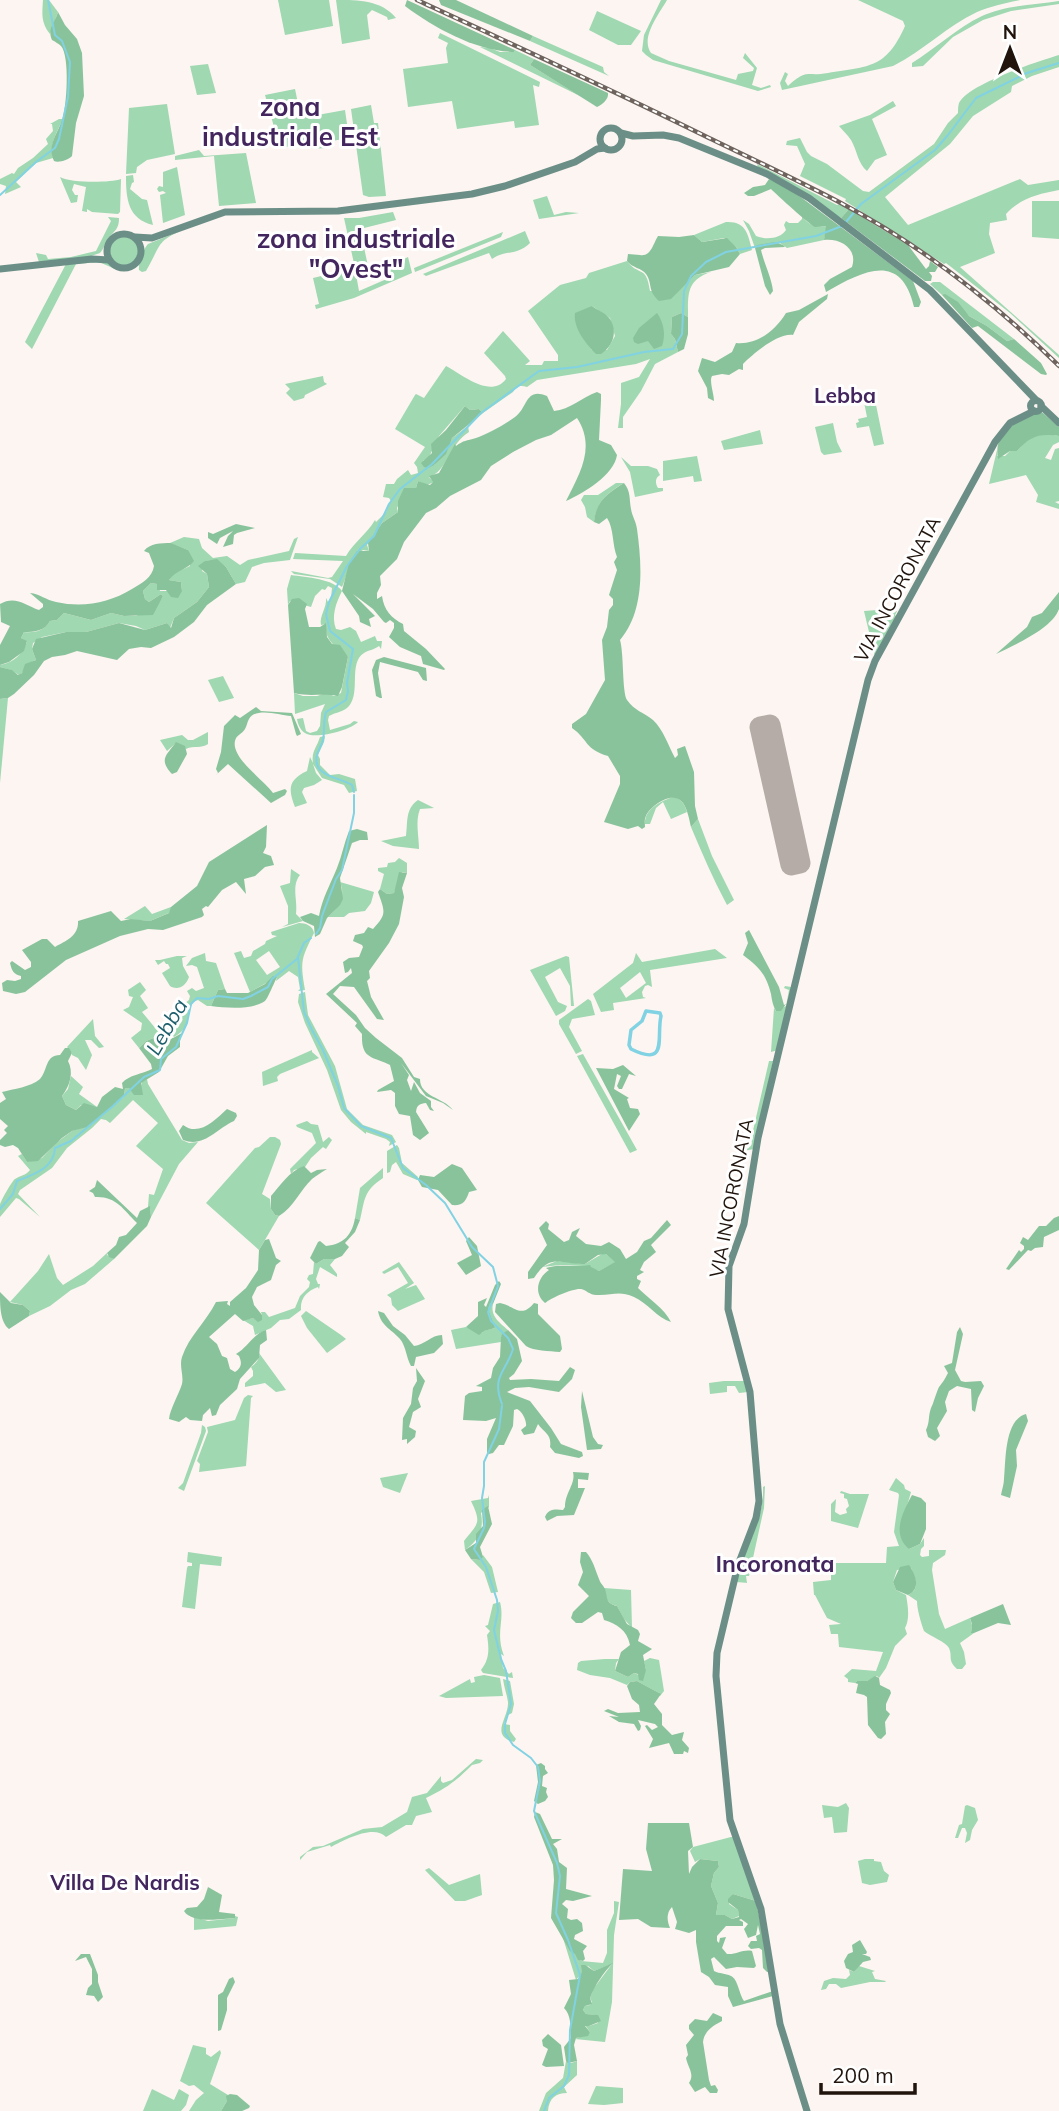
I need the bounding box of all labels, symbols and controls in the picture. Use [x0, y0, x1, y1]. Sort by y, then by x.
north arrow [975, 14, 1045, 84]
text: N [1003, 20, 1017, 44]
district label: zona industriale Est [202, 90, 378, 153]
district label: zona industriale "Ovest" [257, 222, 455, 285]
district label: Lebba [814, 382, 876, 408]
street label: VIA INCORONATA [848, 512, 946, 666]
water label: Lebba [140, 994, 193, 1059]
street label: VIA INCORONATA [704, 1116, 758, 1280]
district label: Incoronata [716, 1549, 834, 1578]
district label: Villa De Nardis [49, 1869, 200, 1895]
scale bar [821, 2052, 916, 2096]
text: 200 m [832, 2062, 894, 2088]

